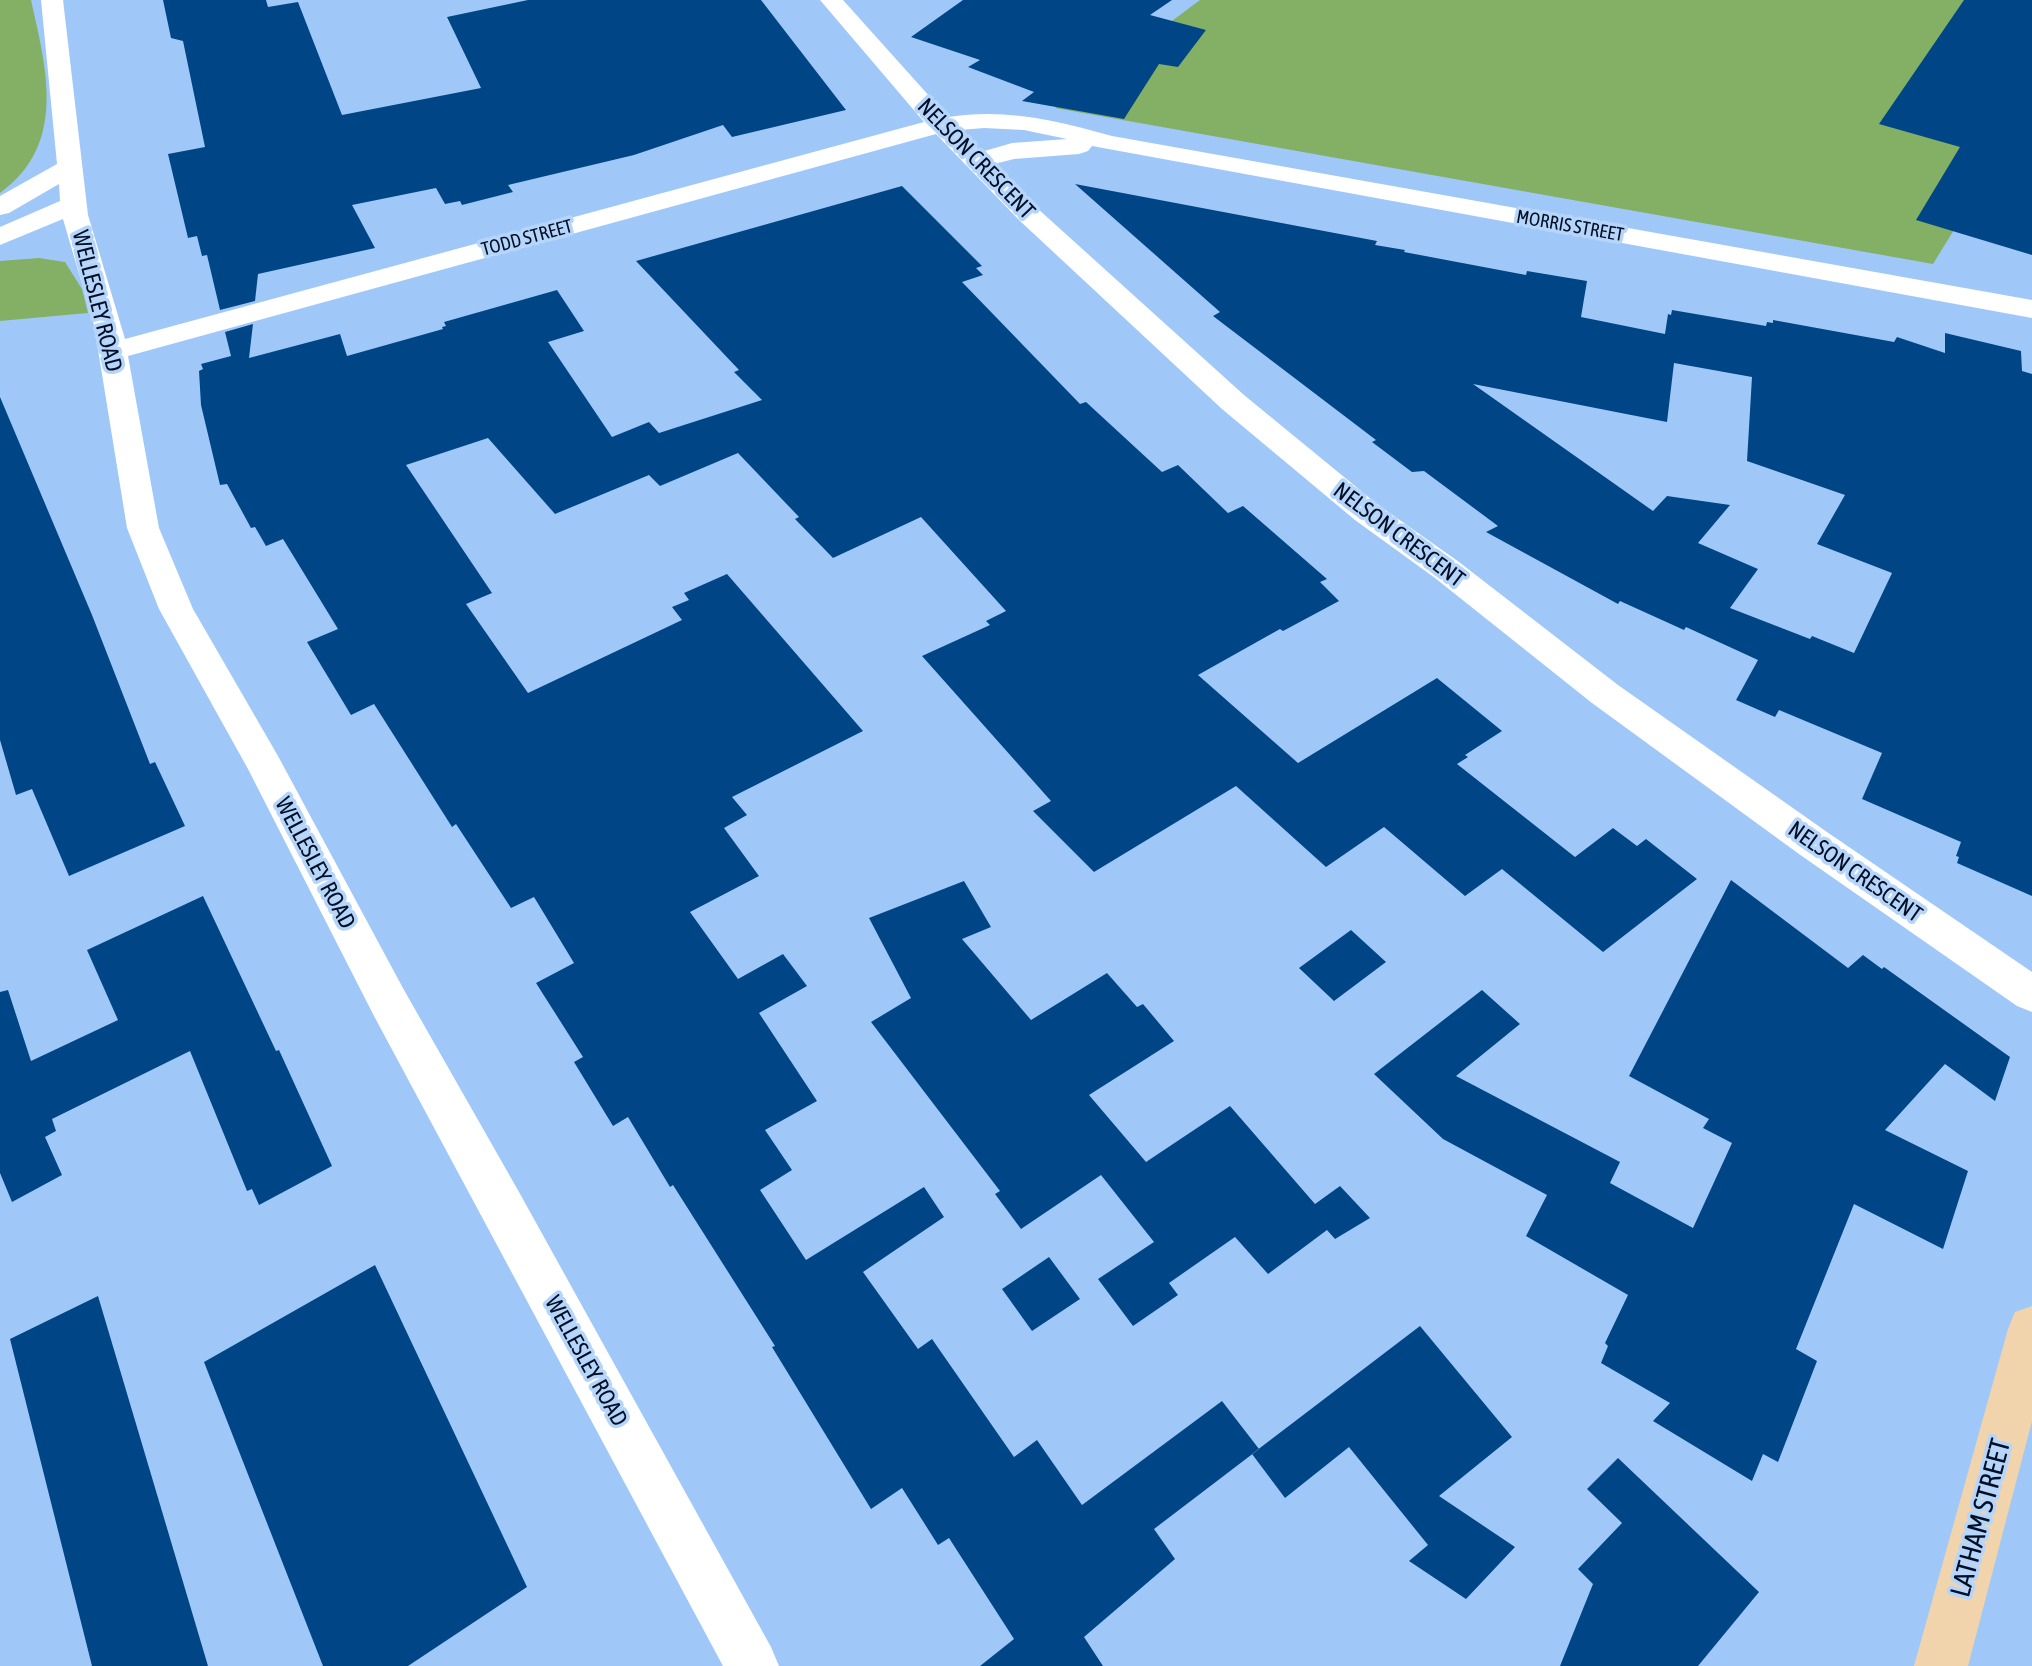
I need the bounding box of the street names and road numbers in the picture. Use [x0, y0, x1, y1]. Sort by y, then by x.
street label: NELSON CRESCENT [911, 93, 1041, 225]
street label: MORRIS STREET [1515, 205, 1625, 247]
street label: TODD STREET [479, 215, 575, 261]
street label: WELLESLEY ROAD [66, 227, 128, 375]
street label: NELSON CRESCENT [1328, 477, 1470, 593]
street label: WELLESLEY ROAD [269, 793, 361, 933]
street label: NELSON CRESCENT [1783, 816, 1927, 928]
street label: WELLESLEY ROAD [539, 1291, 633, 1431]
street label: LATHAM STREET [1944, 1435, 2018, 1601]

